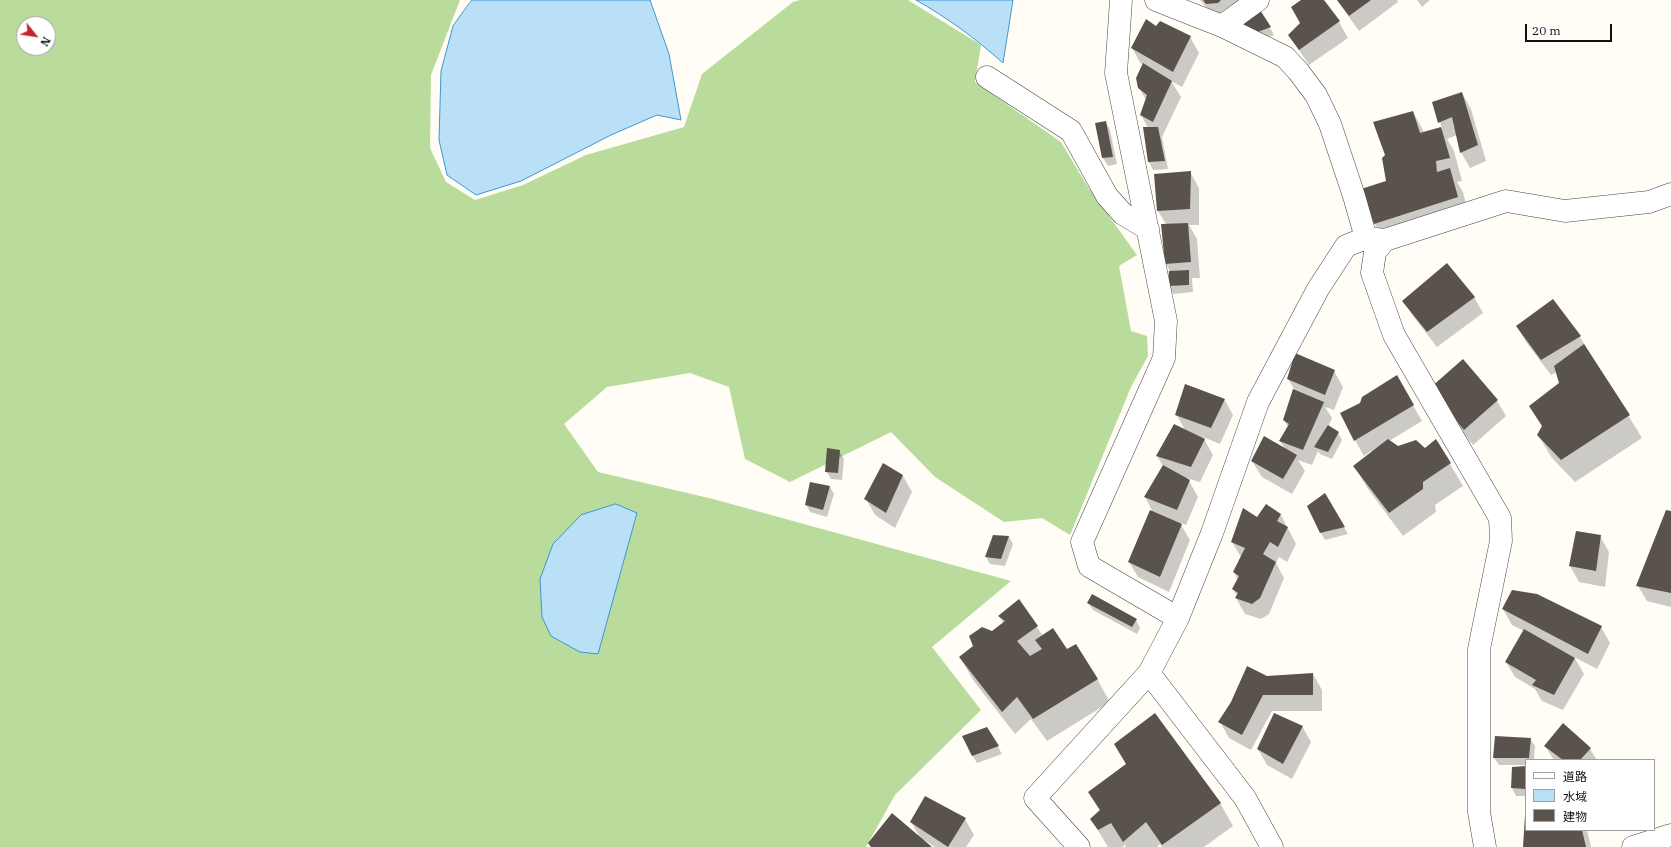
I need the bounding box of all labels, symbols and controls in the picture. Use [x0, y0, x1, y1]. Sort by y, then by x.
north arrow [16, 16, 56, 56]
scale bar [1527, 16, 1614, 42]
text: 20 m [1532, 23, 1561, 38]
text: N [37, 34, 54, 49]
legend [1525, 759, 1655, 831]
text: 道路 [1563, 769, 1587, 784]
text: 水域 [1563, 789, 1587, 804]
text: 建物 [1563, 809, 1587, 824]

